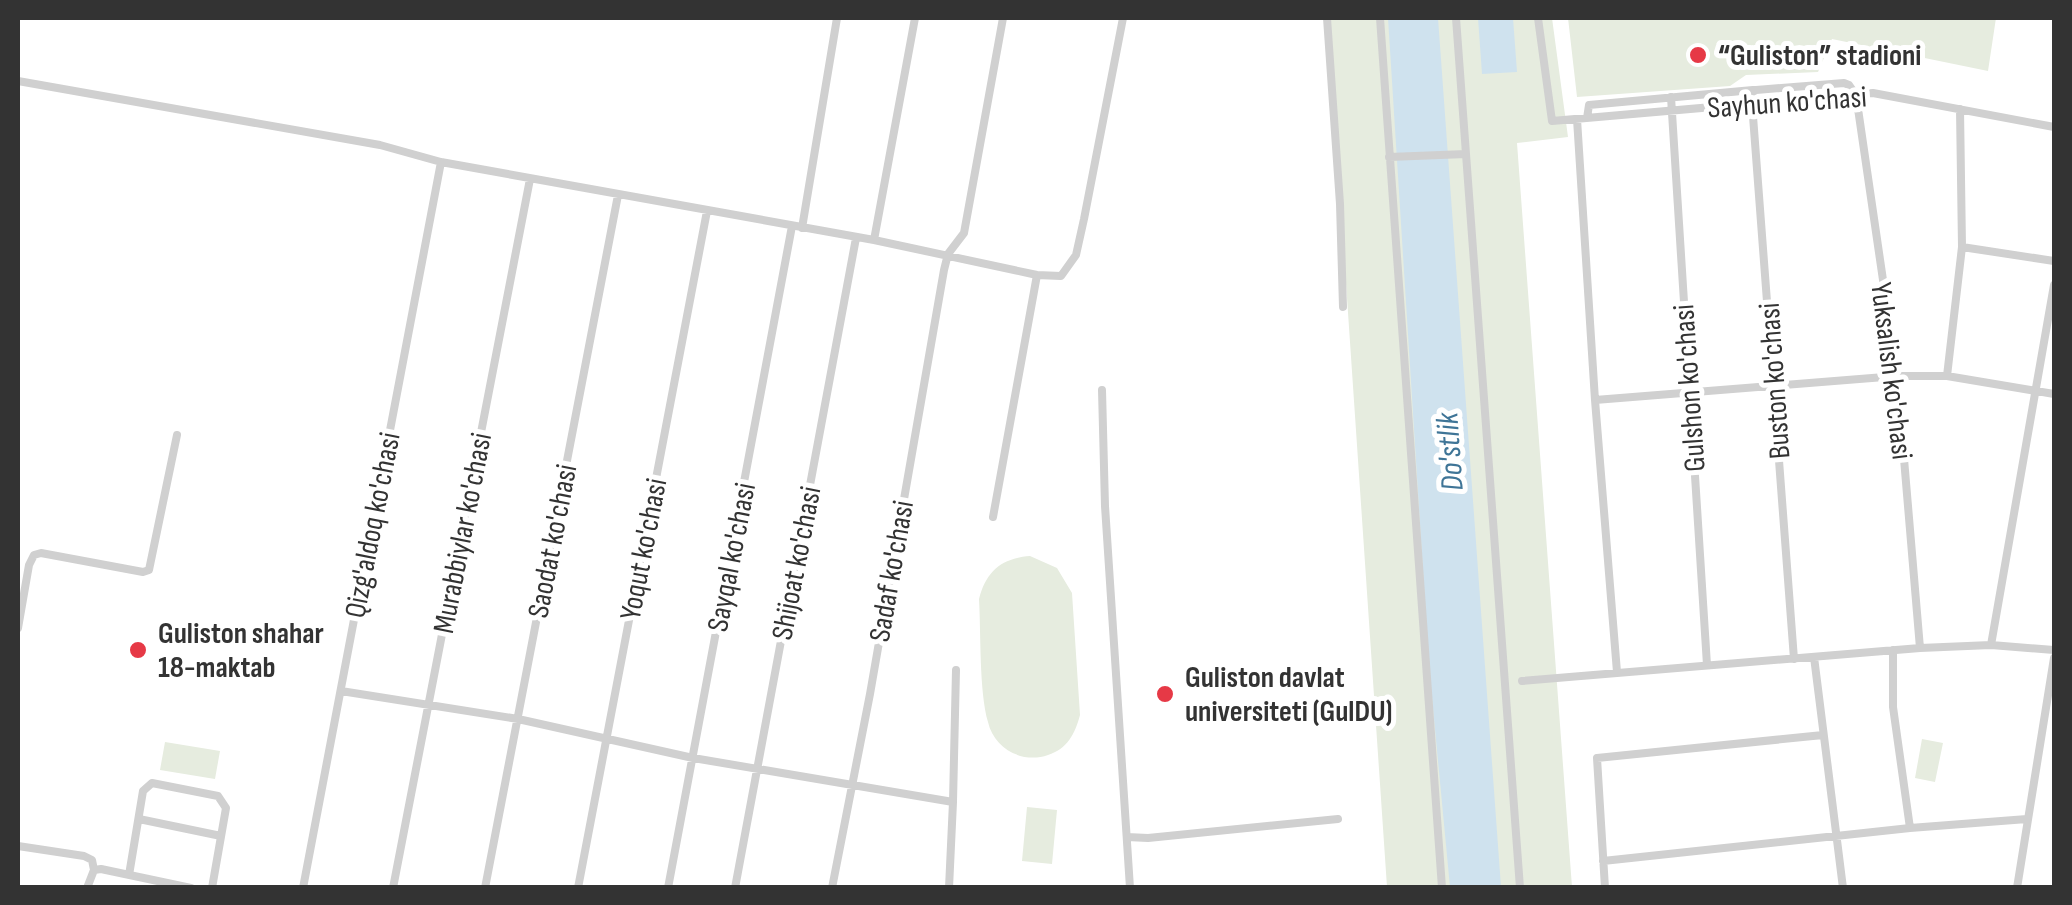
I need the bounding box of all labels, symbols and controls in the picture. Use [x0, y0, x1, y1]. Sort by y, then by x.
place label: “Guliston” stadioni [1718, 38, 1921, 74]
marker: “Guliston” stadioni [1687, 44, 1709, 66]
street label: Sayhun ko'chasi [1706, 79, 1868, 127]
street label: Yuksalish ko'chasi [1862, 281, 1920, 462]
street label: Buston ko'chasi [1752, 302, 1798, 460]
street label: Gulshon ko'chasi [1666, 303, 1714, 473]
water label: Do'stlik [1428, 410, 1473, 492]
street label: Qizg'aldoq ko'chasi [337, 429, 409, 621]
street label: Murabbiylar ko'chasi [426, 430, 500, 637]
street label: Saodat ko'chasi [520, 461, 586, 621]
street label: Yoqut ko'chasi [613, 475, 675, 623]
street label: Sayqal ko'chasi [700, 480, 764, 635]
street label: Shijoat ko'chasi [764, 483, 829, 643]
street label: Sadaf ko'chasi [862, 498, 922, 645]
place label: Guliston shahar 18-maktab [158, 616, 324, 686]
marker: Guliston shahar 18-maktab [127, 639, 149, 661]
place label: Guliston davlat universiteti (GulDU) [1185, 660, 1393, 730]
marker: Guliston davlat universiteti (GulDU) [1154, 683, 1176, 705]

